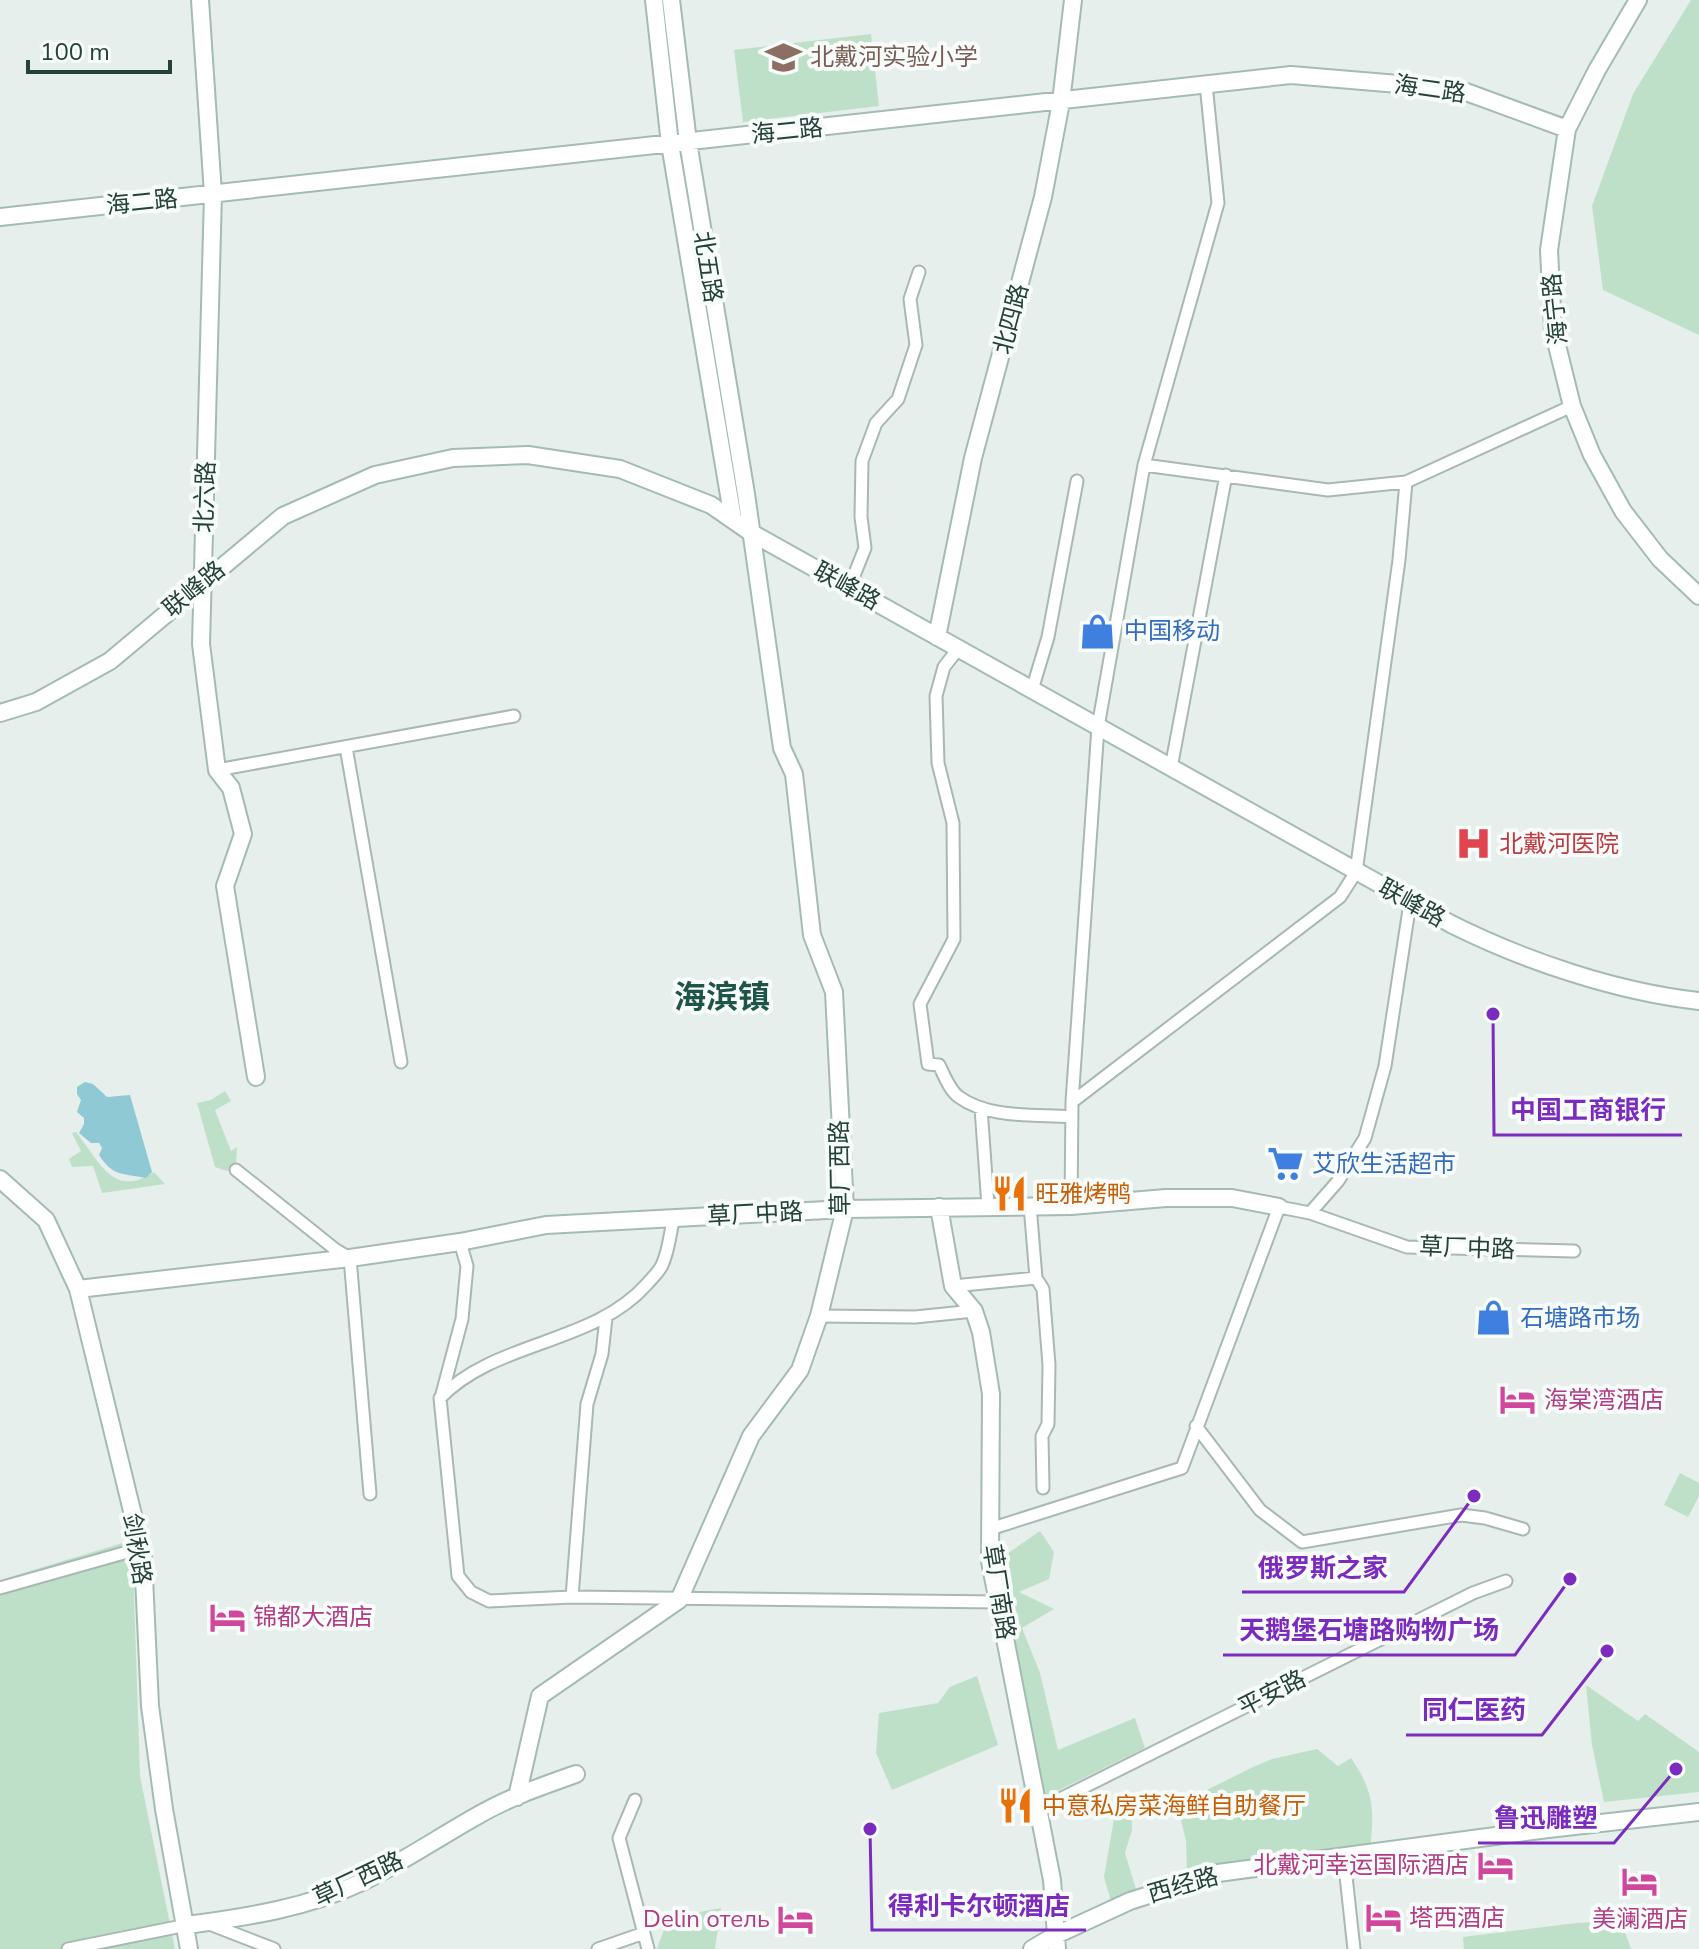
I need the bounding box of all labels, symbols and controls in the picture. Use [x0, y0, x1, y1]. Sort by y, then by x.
scale bar [28, 24, 170, 74]
text: 100 m [40, 36, 110, 68]
school or university icon: 北戴河实验小学 [765, 38, 803, 76]
place label: 北戴河实验小学 [810, 41, 978, 73]
street label: 海二路 [1392, 68, 1468, 110]
street label: 海二路 [750, 111, 824, 151]
street label: 海二路 [105, 182, 179, 222]
street label: 北五路 [687, 229, 729, 305]
street label: 海宁路 [1535, 272, 1575, 346]
street label: 北四路 [986, 280, 1036, 358]
street label: 北六路 [188, 460, 222, 534]
street label: 联峰路 [156, 554, 232, 624]
street label: 联峰路 [808, 555, 886, 617]
shop icon: 中国移动 [1079, 612, 1117, 650]
place label: 中国移动 [1124, 615, 1220, 647]
hospital icon: 北戴河医院 [1454, 825, 1492, 863]
place label: 北戴河医院 [1499, 828, 1619, 860]
street label: 联峰路 [1373, 872, 1451, 934]
district label: 海滨镇 [674, 976, 770, 1019]
callout: 中国工商银行 [1494, 1085, 1682, 1135]
text: 中国工商银行 [1510, 1093, 1666, 1128]
street label: 草厂西路 [823, 1120, 857, 1216]
supermarket icon: 艾欣生活超市 [1267, 1145, 1305, 1183]
place label: 艾欣生活超市 [1312, 1148, 1456, 1180]
restaurant icon: 旺雅烤鸭 [990, 1175, 1028, 1213]
place label: 旺雅烤鸭 [1035, 1178, 1131, 1210]
street label: 草厂中路 [706, 1196, 804, 1232]
street label: 草厂中路 [1418, 1230, 1516, 1266]
shop icon: 石塘路市场 [1475, 1299, 1513, 1337]
place label: 石塘路市场 [1520, 1302, 1640, 1334]
hotel icon: 海棠湾酒店 [1499, 1381, 1537, 1419]
place label: 海棠湾酒店 [1544, 1384, 1664, 1416]
street label: 剑秋路 [116, 1511, 158, 1587]
street label: 草厂南路 [976, 1542, 1022, 1642]
callout: 俄罗斯之家 [1242, 1542, 1404, 1592]
text: 俄罗斯之家 [1258, 1551, 1388, 1586]
hotel icon: 锦都大酒店 [208, 1598, 246, 1636]
place label: 锦都大酒店 [253, 1601, 373, 1633]
callout: 天鹅堡石塘路购物广场 [1223, 1605, 1515, 1655]
text: 天鹅堡石塘路购物广场 [1239, 1613, 1499, 1648]
street label: 平安路 [1233, 1662, 1311, 1724]
callout: 同仁医药 [1406, 1685, 1542, 1735]
text: 同仁医药 [1422, 1693, 1526, 1728]
restaurant icon: 中意私房菜海鲜自助餐厅 [997, 1787, 1035, 1825]
place label: 中意私房菜海鲜自助餐厅 [1042, 1790, 1306, 1822]
callout: 鲁迅雕塑 [1478, 1793, 1614, 1843]
text: 鲁迅雕塑 [1494, 1801, 1598, 1836]
street label: 草厂西路 [308, 1844, 408, 1914]
hotel icon: 北戴河幸运国际酒店 [1476, 1846, 1514, 1884]
place label: 北戴河幸运国际酒店 [1253, 1849, 1469, 1881]
street label: 西经路 [1144, 1860, 1222, 1910]
hotel icon: 美澜酒店 [1621, 1863, 1659, 1901]
callout: 得利卡尔顿酒店 [872, 1880, 1086, 1930]
text: 得利卡尔顿酒店 [888, 1889, 1070, 1924]
hotel icon: 塔西酒店 [1364, 1899, 1402, 1937]
hotel icon: Delin отель [777, 1900, 815, 1938]
place label: 塔西酒店 [1409, 1902, 1505, 1934]
place label: Delin отель [643, 1903, 770, 1935]
place label: 美澜酒店 [1592, 1903, 1688, 1935]

